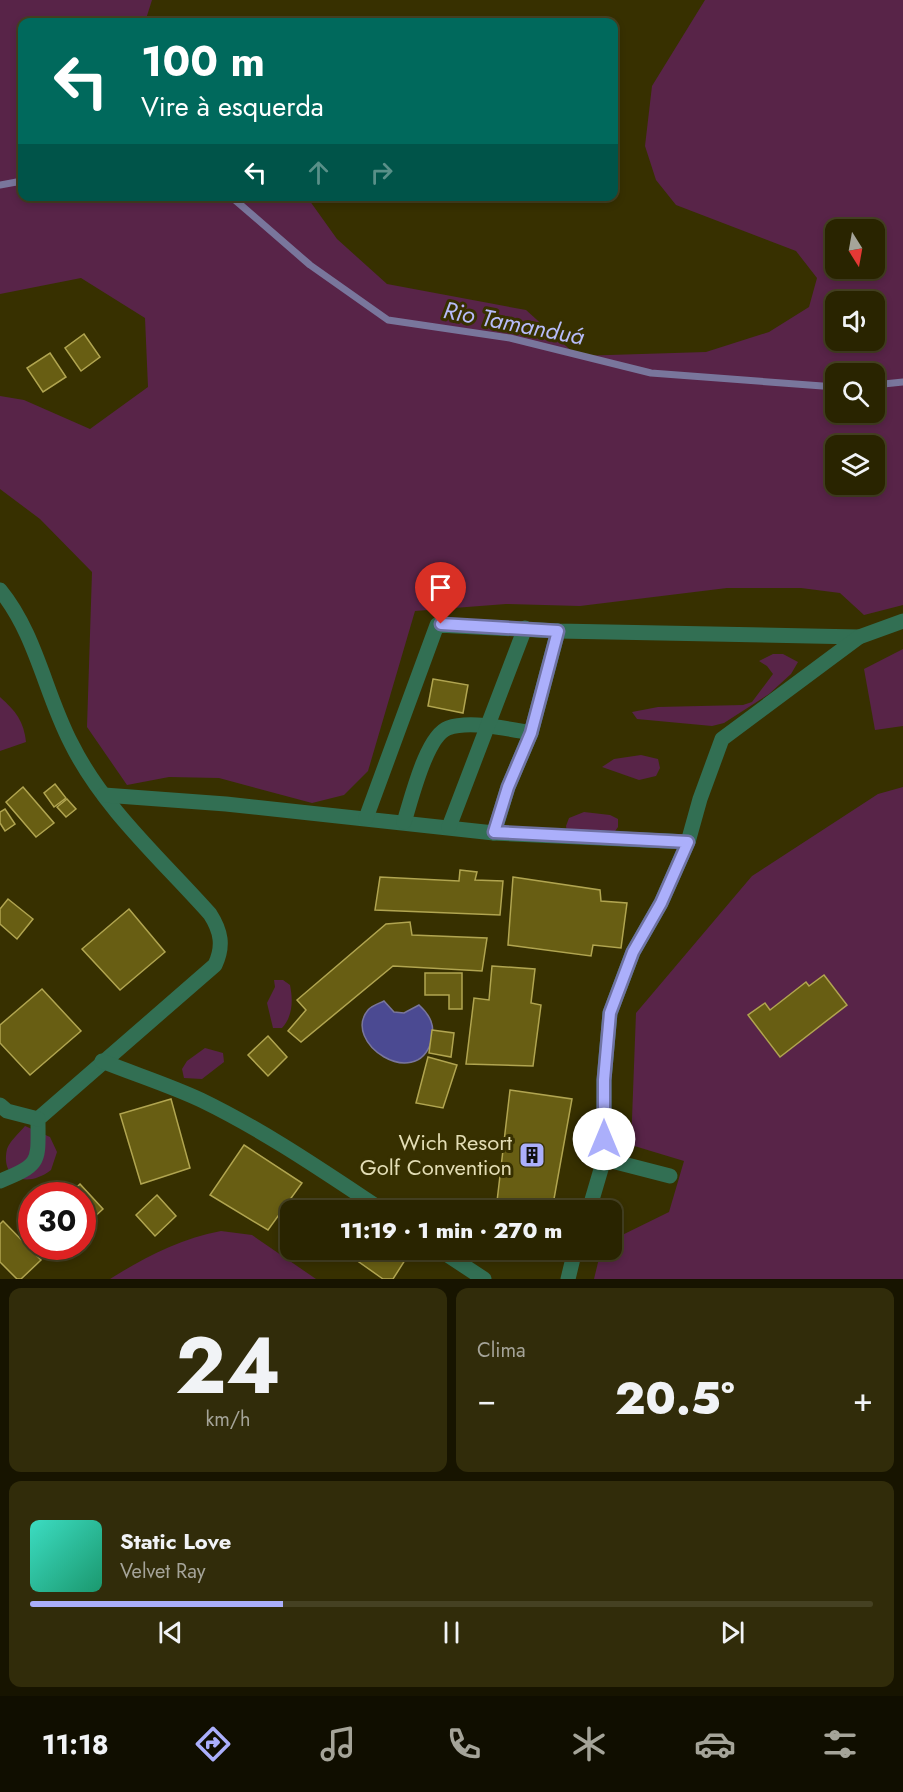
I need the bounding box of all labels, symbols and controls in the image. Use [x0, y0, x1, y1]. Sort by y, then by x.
text: 100 m [141, 31, 265, 92]
icon: left [42, 42, 120, 120]
text: Vire à esquerda [141, 87, 324, 126]
icon: left [239, 156, 272, 189]
icon: ahead [302, 156, 335, 189]
icon: right [365, 156, 398, 189]
north arrow [825, 219, 885, 279]
map controls [825, 219, 885, 495]
button: sound [825, 291, 885, 351]
water label: Rio Tamanduá [440, 292, 588, 354]
button: search [825, 363, 885, 423]
button: layers [825, 435, 885, 495]
pin [415, 562, 466, 624]
icon: arrive [424, 571, 457, 604]
position arrow [572, 1107, 636, 1171]
place label: Wich Resort Golf Convention [360, 1126, 513, 1183]
building icon: Wich Resort Golf Convention [517, 1140, 547, 1170]
speed limit sign: 30 [18, 1182, 96, 1260]
text: 11:19 · 1 min · 270 m [340, 1214, 562, 1246]
text: 24 [175, 1310, 281, 1422]
text: Clima [477, 1336, 526, 1365]
text: 20.5° [615, 1366, 735, 1431]
text: − [477, 1376, 496, 1423]
text: + [853, 1376, 873, 1423]
text: km/h [205, 1405, 251, 1434]
text: Static Love [120, 1525, 231, 1557]
text: Velvet Ray [120, 1557, 206, 1586]
icon: previous [154, 1616, 187, 1649]
icon: pause [435, 1616, 468, 1649]
icon: next [716, 1616, 749, 1649]
icon: directions [192, 1723, 234, 1765]
icon: music [317, 1723, 359, 1765]
icon: phone [443, 1723, 485, 1765]
icon: climate [568, 1723, 610, 1765]
icon: car [694, 1723, 736, 1765]
icon: filters [819, 1723, 861, 1765]
text: 11:18 [42, 1725, 109, 1764]

